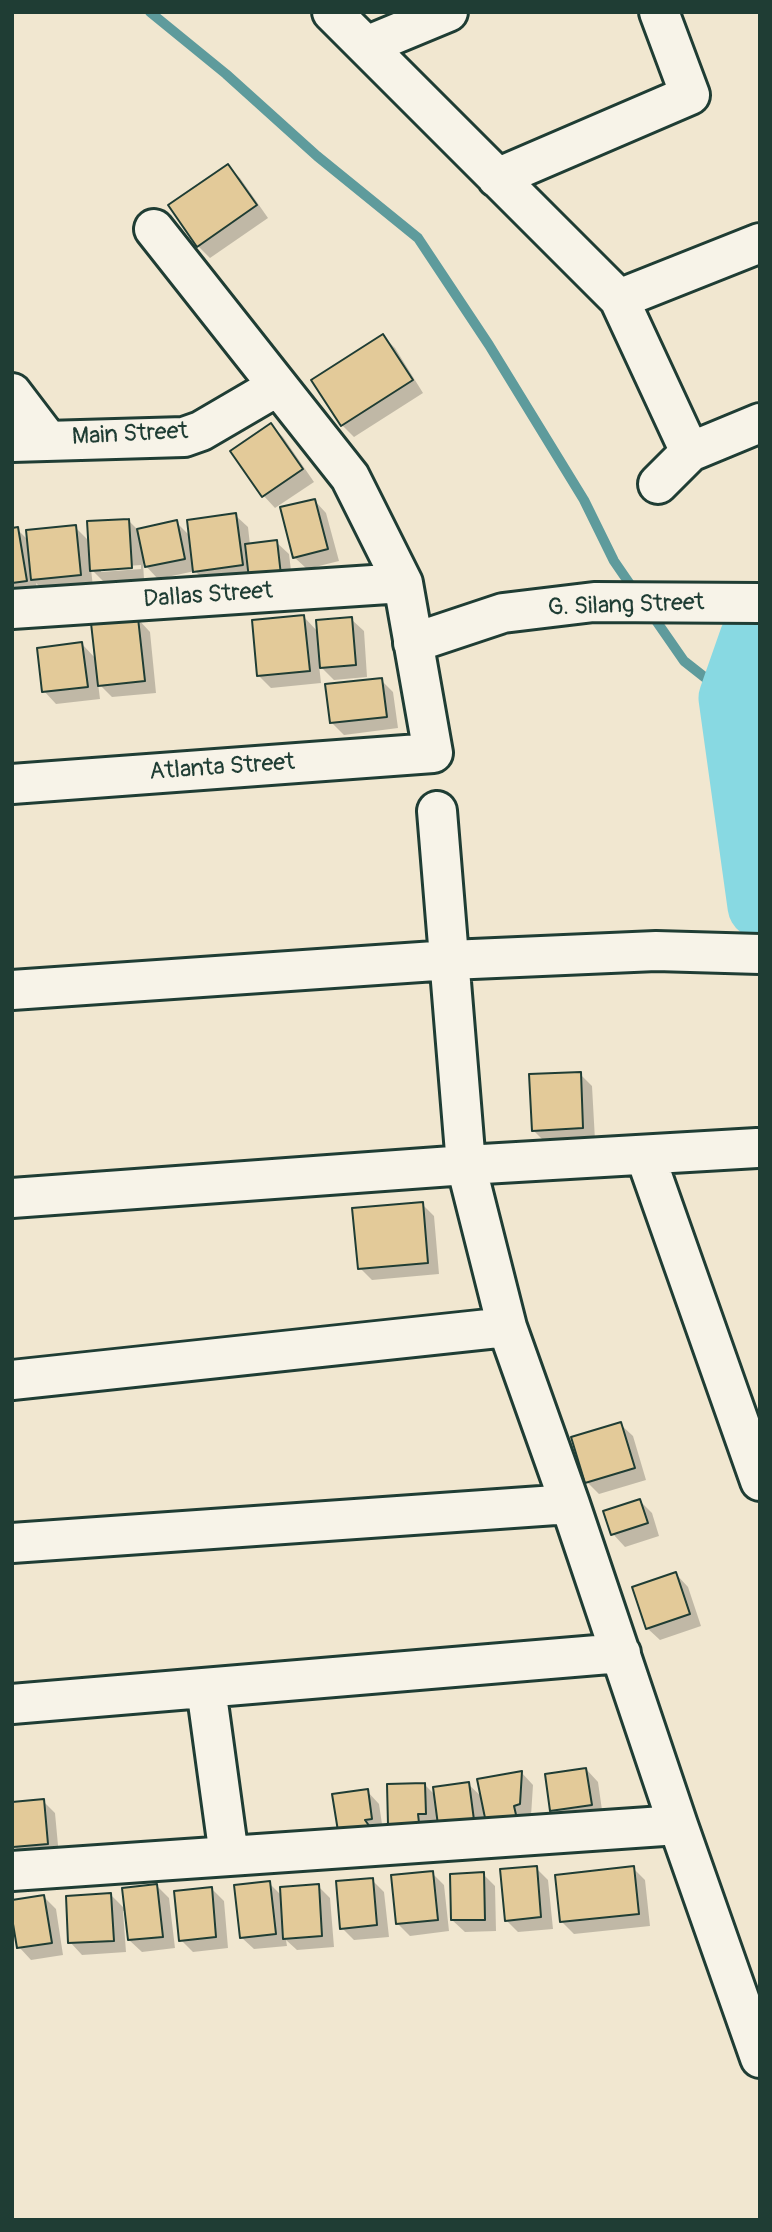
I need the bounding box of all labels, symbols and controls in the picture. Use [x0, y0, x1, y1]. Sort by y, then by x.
street label: Main Street [71, 418, 189, 452]
street label: Dallas Street [142, 577, 274, 615]
street label: G. Silang Street [547, 589, 705, 623]
street label: Atlanta Street [148, 749, 296, 787]

